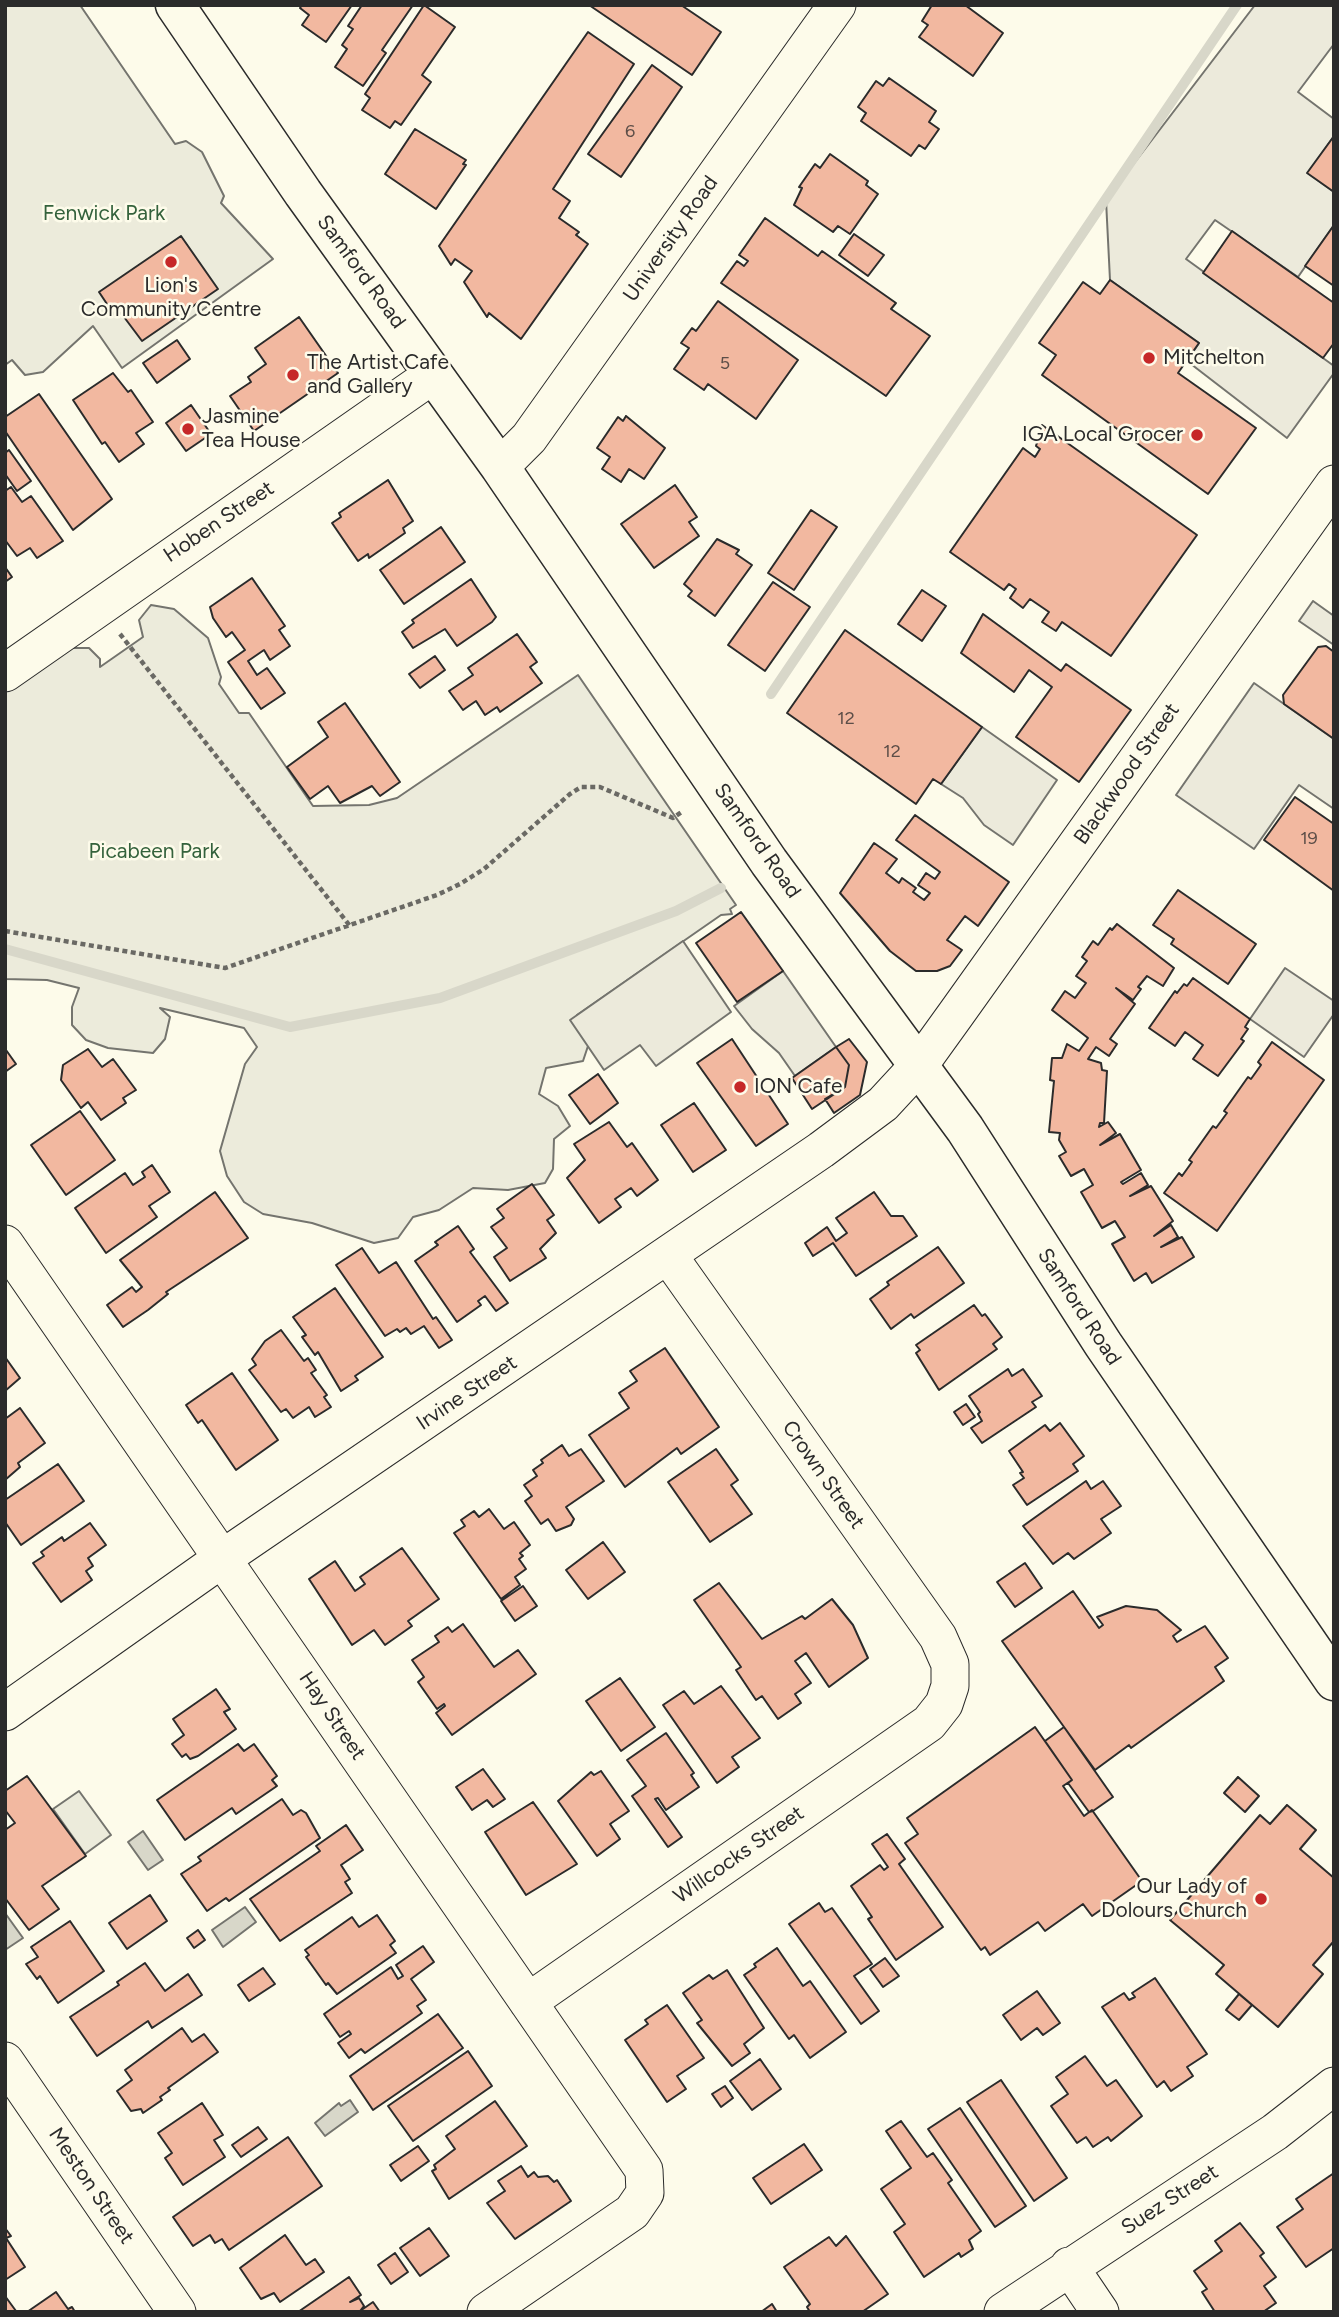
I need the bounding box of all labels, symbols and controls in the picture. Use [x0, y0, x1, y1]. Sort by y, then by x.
house number: 6 [625, 121, 635, 143]
street label: University Road [618, 171, 724, 307]
park label: Fenwick Park [43, 201, 165, 227]
street label: Samford Road [311, 210, 411, 334]
marker: Lion's Community Centre [163, 254, 179, 270]
place label: Lion's Community Centre [81, 273, 261, 323]
place label: Mitchelton [1163, 345, 1264, 371]
place label: The Artist Cafe and Gallery [307, 350, 449, 400]
marker: Mitchelton [1141, 350, 1157, 366]
house number: 5 [720, 353, 730, 375]
marker: The Artist Cafe and Gallery [285, 367, 301, 383]
place label: Jasmine Tea House [202, 404, 301, 454]
marker: Jasmine Tea House [180, 421, 196, 437]
place label: IGA Local Grocer [1022, 422, 1183, 448]
marker: IGA Local Grocer [1189, 427, 1205, 443]
street label: Hoben Street [159, 476, 279, 568]
street label: Blackwood Street [1069, 699, 1185, 849]
house number: 12 [837, 708, 855, 730]
house number: 12 [883, 741, 901, 763]
street label: Samford Road [708, 779, 806, 903]
house number: 19 [1300, 828, 1318, 850]
park label: Picabeen Park [88, 839, 220, 865]
place label: ION Cafe [754, 1074, 842, 1100]
marker: ION Cafe [732, 1079, 748, 1095]
street label: Samford Road [1032, 1244, 1126, 1370]
street label: Irvine Street [412, 1350, 522, 1436]
street label: Crown Street [776, 1416, 870, 1534]
street label: Hay Street [293, 1667, 371, 1765]
street label: Willcocks Street [669, 1801, 809, 1909]
place label: Our Lady of Dolours Church [1101, 1874, 1247, 1924]
marker: Our Lady of Dolours Church [1253, 1891, 1269, 1907]
street label: Meston Street [43, 2123, 139, 2249]
street label: Suez Street [1117, 2159, 1223, 2241]

